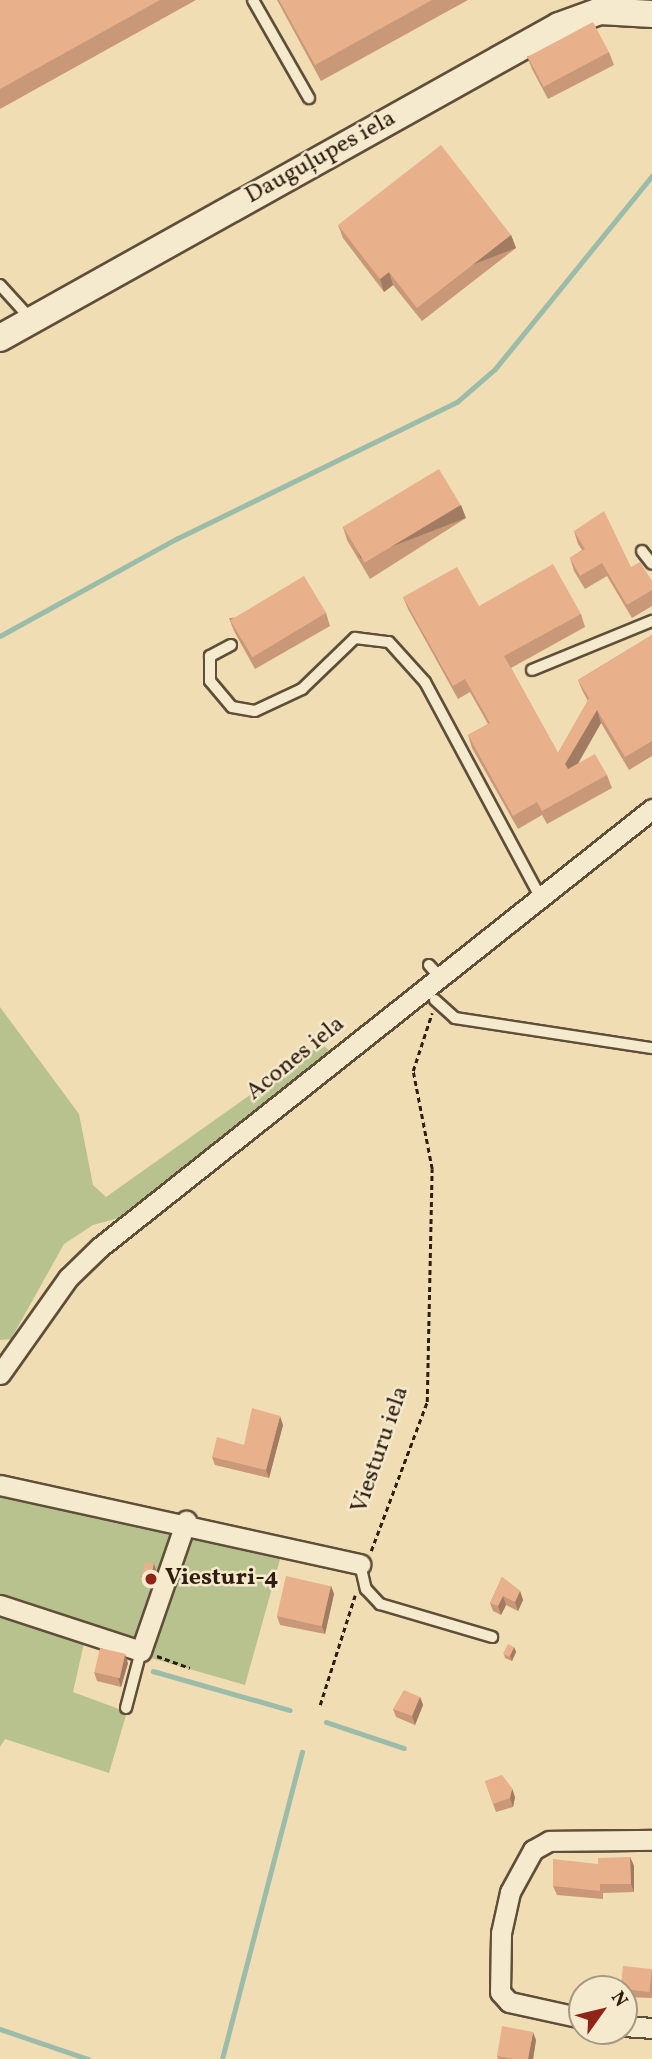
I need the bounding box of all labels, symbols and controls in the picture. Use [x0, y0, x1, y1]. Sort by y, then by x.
street label: Dauguļupes iela [241, 105, 401, 211]
street label: Acones iela [241, 1011, 351, 1107]
street label: Viesturu iela [346, 1383, 416, 1517]
place label: Viesturi-4 [165, 1565, 279, 1593]
marker: Viesturi-4 [143, 1571, 159, 1587]
north arrow [568, 1975, 638, 2045]
text: N [604, 1986, 633, 2012]

